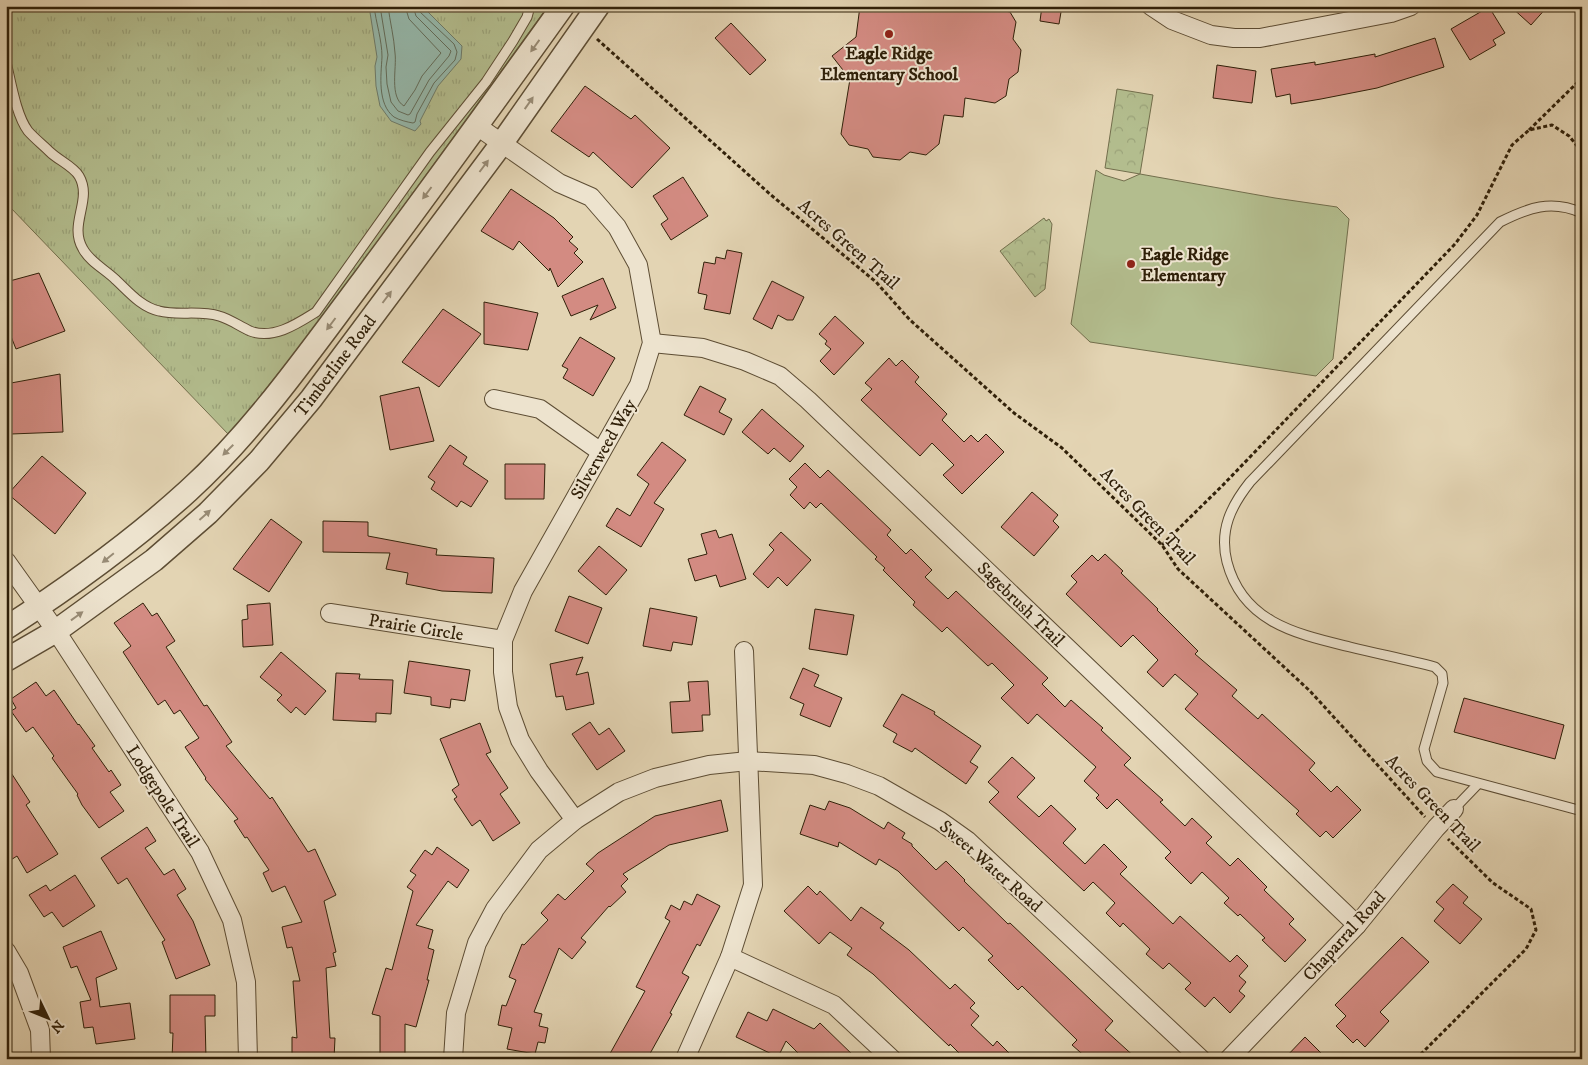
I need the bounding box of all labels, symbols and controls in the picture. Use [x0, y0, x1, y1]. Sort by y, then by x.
marker: Eagle Ridge Elementary School [883, 28, 895, 40]
one-way arrow [530, 39, 540, 53]
place label: Eagle Ridge Elementary School [820, 43, 958, 86]
one-way arrow [524, 97, 535, 110]
one-way arrow [479, 159, 489, 173]
one-way arrow [422, 186, 433, 199]
street label: Acres Green Trail [793, 195, 904, 295]
place label: Eagle Ridge Elementary [1141, 244, 1229, 287]
marker: Eagle Ridge Elementary [1125, 258, 1137, 270]
one-way arrow [382, 290, 392, 304]
street label: Timberline Road [290, 311, 381, 422]
one-way arrow [325, 317, 336, 330]
street label: Silverweed Way [566, 395, 642, 504]
one-way arrow [223, 444, 235, 456]
street label: Acres Green Trail [1095, 463, 1200, 570]
one-way arrow [198, 509, 210, 521]
one-way arrow [101, 553, 114, 564]
street label: Sagebrush Trail [972, 558, 1069, 652]
street label: Prairie Circle [367, 610, 465, 646]
one-way arrow [70, 611, 84, 621]
street label: Lodgepole Trail [121, 741, 204, 852]
street label: Acres Green Trail [1380, 750, 1485, 857]
street label: Sweet Water Road [934, 816, 1046, 918]
street label: Chaparral Road [1299, 887, 1391, 986]
north arrow [22, 992, 72, 1042]
text: N [46, 1016, 67, 1037]

